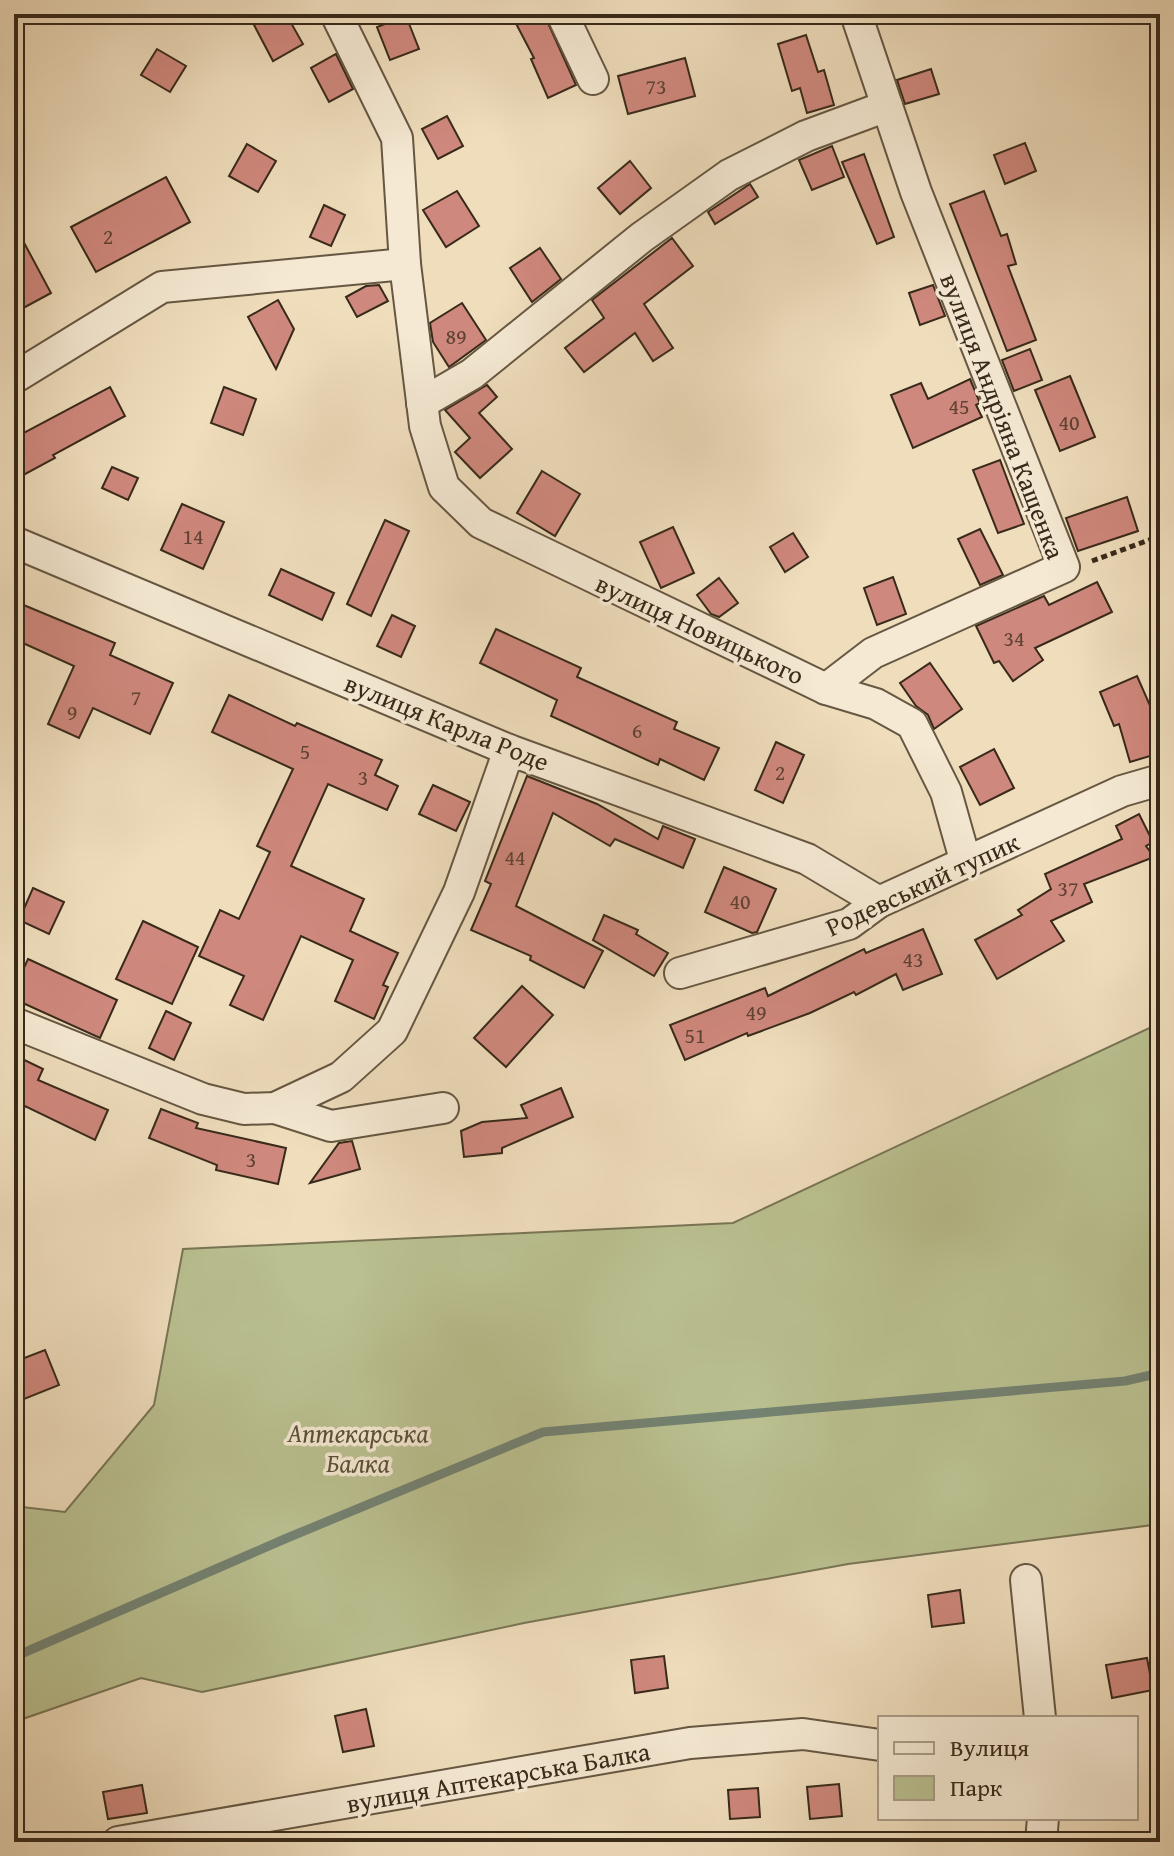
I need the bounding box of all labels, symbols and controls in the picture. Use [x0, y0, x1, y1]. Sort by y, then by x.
house number: 73 [645, 70, 667, 102]
house number: 2 [103, 220, 113, 252]
street label: вулиця Андріяна Кащенка [930, 267, 1076, 565]
house number: 89 [445, 320, 467, 352]
house number: 45 [948, 390, 970, 422]
house number: 40 [1058, 406, 1080, 438]
house number: 14 [182, 520, 204, 552]
street label: вулиця Новицького [589, 564, 811, 694]
house number: 34 [1003, 622, 1025, 654]
street label: вулиця Карла Роде [339, 663, 555, 781]
house number: 7 [131, 681, 141, 713]
house number: 9 [67, 696, 77, 728]
house number: 6 [632, 714, 642, 746]
house number: 5 [300, 735, 310, 767]
house number: 2 [775, 756, 785, 788]
house number: 3 [358, 761, 368, 793]
street label: Родевський тупик [819, 822, 1026, 946]
house number: 44 [504, 841, 526, 873]
house number: 37 [1057, 872, 1079, 904]
house number: 40 [729, 885, 751, 917]
house number: 43 [902, 943, 924, 975]
house number: 49 [745, 996, 767, 1028]
house number: 51 [684, 1019, 706, 1051]
house number: 3 [246, 1143, 256, 1175]
park label: Аптекарська Балка [287, 1413, 428, 1482]
legend [878, 1716, 1138, 1820]
text: Вулиця [950, 1730, 1029, 1765]
street label: вулиця Аптекарська Балка [343, 1731, 653, 1823]
text: Парк [950, 1770, 1003, 1805]

